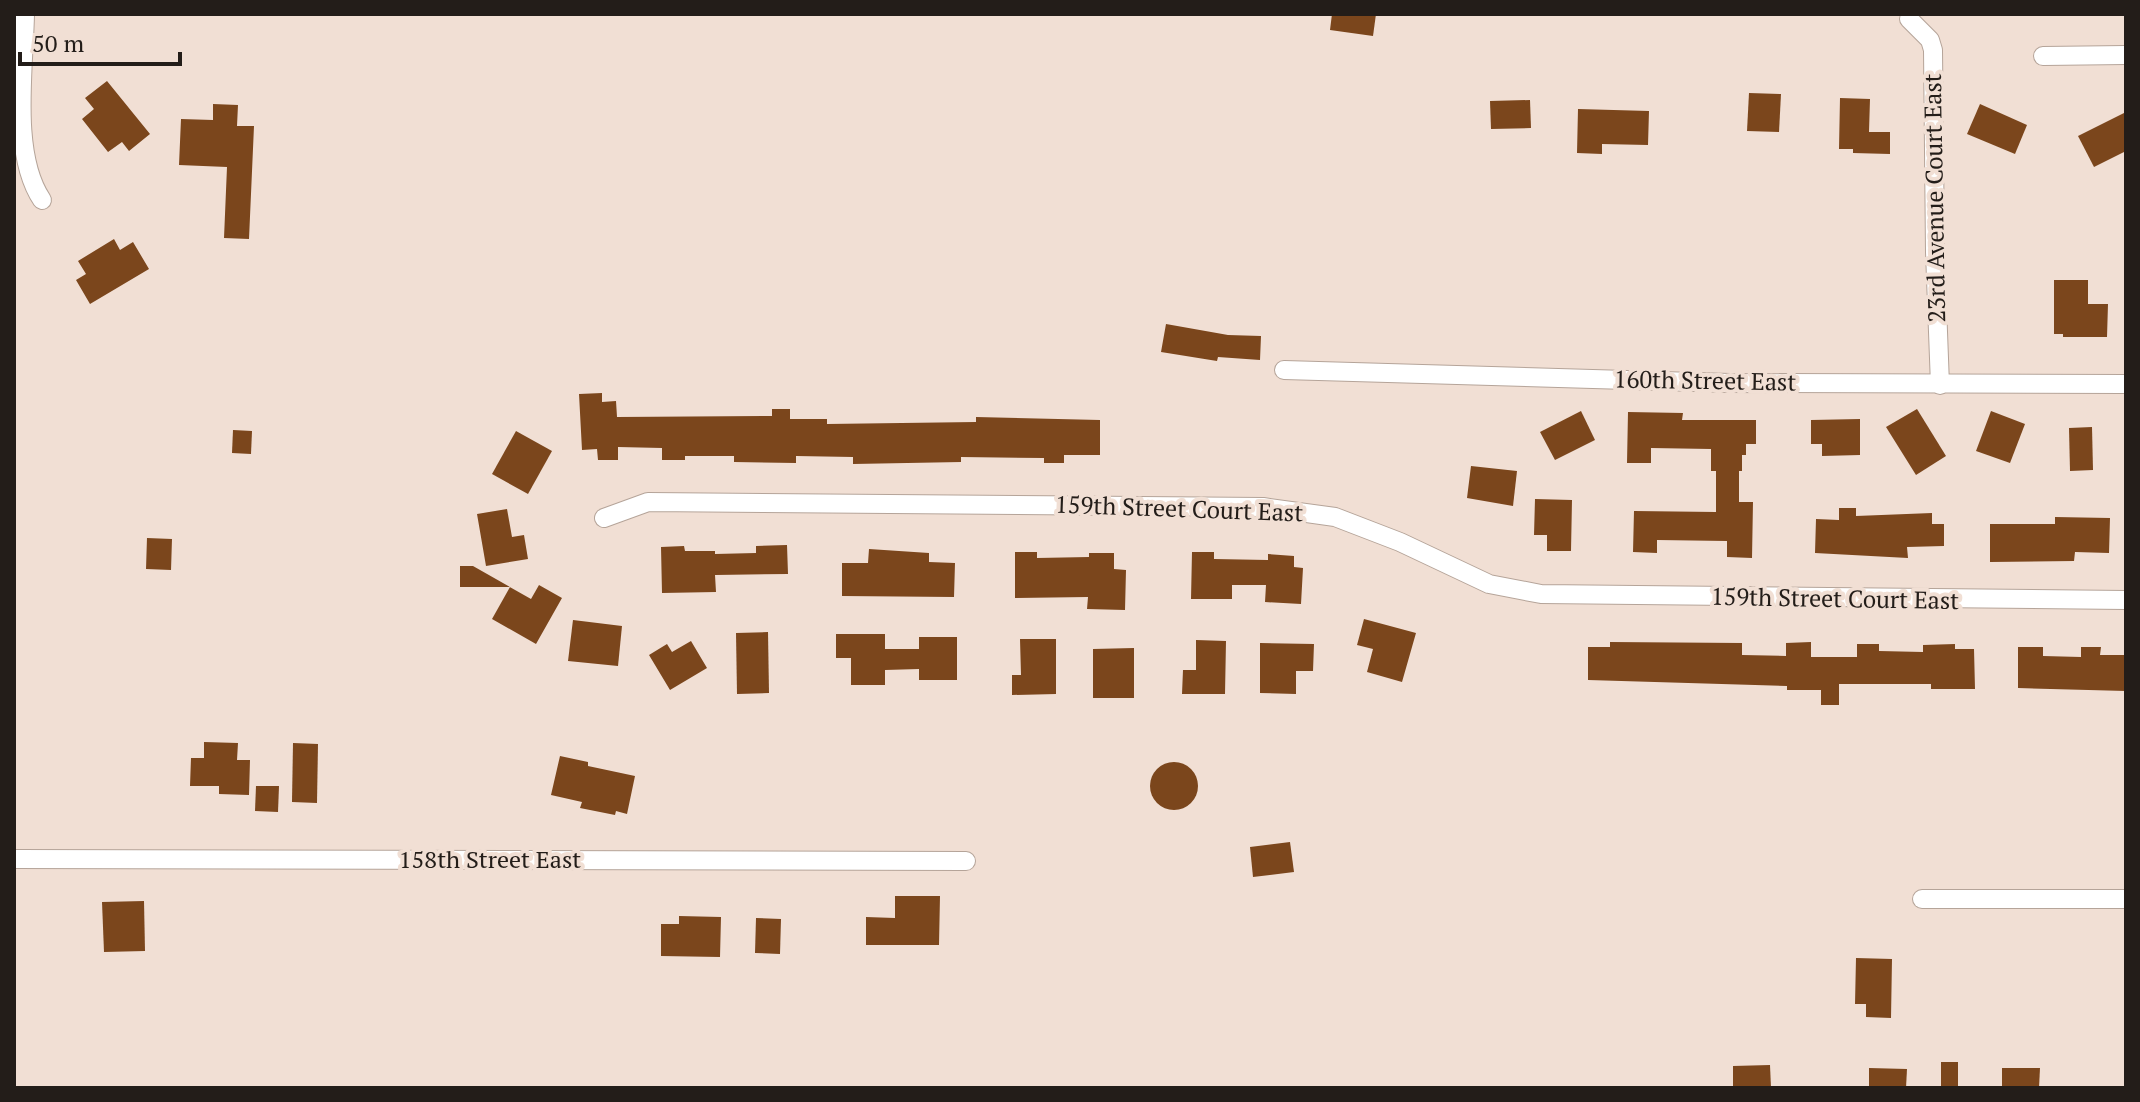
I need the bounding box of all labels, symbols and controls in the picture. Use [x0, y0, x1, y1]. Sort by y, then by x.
scale bar [20, 16, 180, 66]
text: 50 m [32, 27, 84, 59]
street label: 23rd Avenue Court East [1916, 73, 1952, 323]
street label: 160th Street East [1614, 362, 1797, 398]
street label: 159th Street Court East [1054, 488, 1304, 528]
street label: 159th Street Court East [1711, 580, 1960, 616]
street label: 158th Street East [399, 843, 581, 875]

